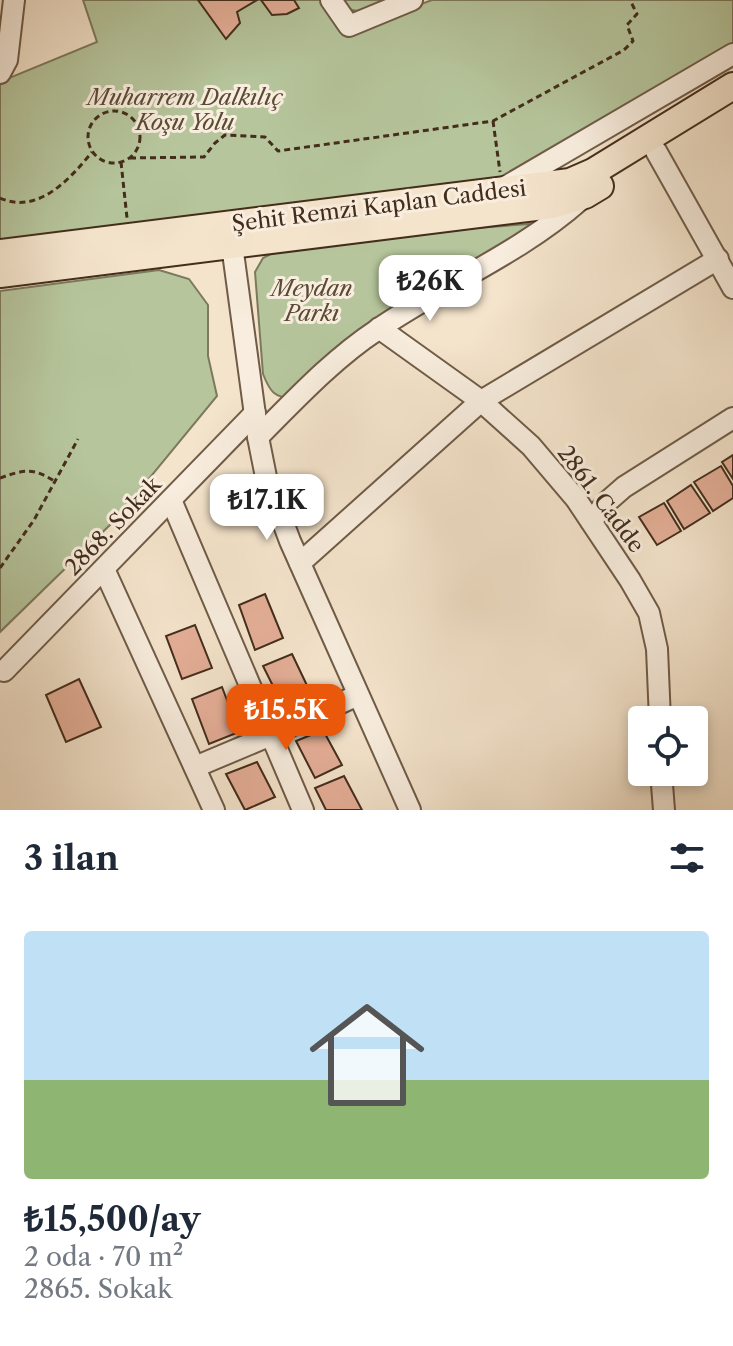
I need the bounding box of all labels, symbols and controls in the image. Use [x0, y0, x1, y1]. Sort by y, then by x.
park label: Muharrem Dalkılıç Koşu Yolu [85, 84, 283, 136]
street label: Şehit Remzi Kaplan Caddesi [230, 175, 528, 237]
pin: ₺26K [383, 255, 477, 323]
text: ₺26K [397, 265, 463, 297]
park label: Meydan Parkı [268, 275, 353, 327]
street label: 2861. Cadde [552, 440, 650, 558]
street label: 2868. Sokak [59, 470, 168, 581]
pin: ₺17.1K [202, 474, 332, 542]
text: ₺17.1K [228, 484, 306, 516]
pin: ₺15.5K [221, 684, 351, 752]
text: ₺15.5K [244, 694, 328, 726]
map controls [628, 706, 708, 786]
button: locate [628, 706, 708, 786]
icon: filters [665, 836, 709, 880]
text: 3 ilan [24, 837, 119, 879]
icon: home [295, 983, 439, 1127]
text: ₺15,500/ay [24, 1198, 200, 1240]
text: 2 oda · 70 m² [24, 1241, 183, 1273]
text: 2865. Sokak [24, 1273, 172, 1305]

